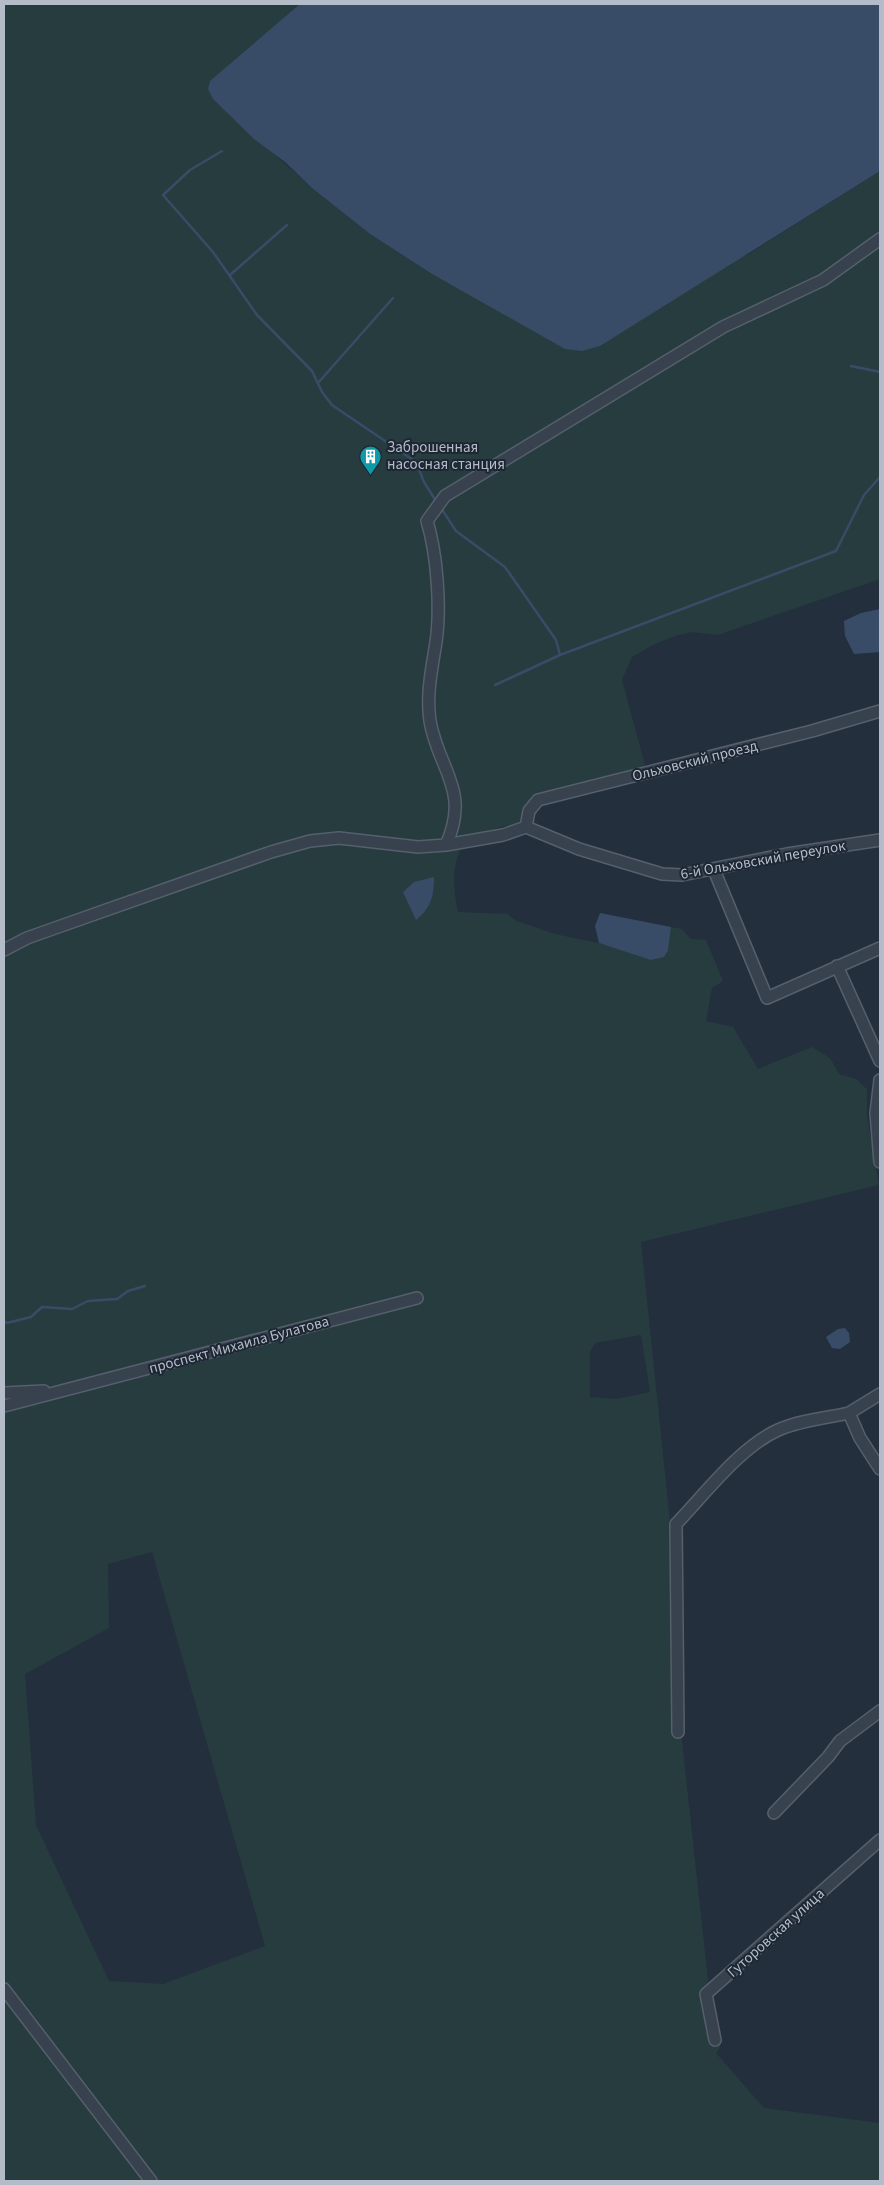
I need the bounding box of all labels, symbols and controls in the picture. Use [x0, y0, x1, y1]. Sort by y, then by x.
place label: Заброшенная насосная станция [387, 437, 505, 475]
building icon: Заброшенная насосная станция [359, 444, 383, 475]
street label: Ольховский проезд [630, 735, 760, 787]
street label: 6-й Ольховский переулок [679, 835, 848, 885]
street label: проспект Михаила Булатова [147, 1311, 331, 1379]
street label: Гуторовская улица [723, 1884, 829, 1982]

